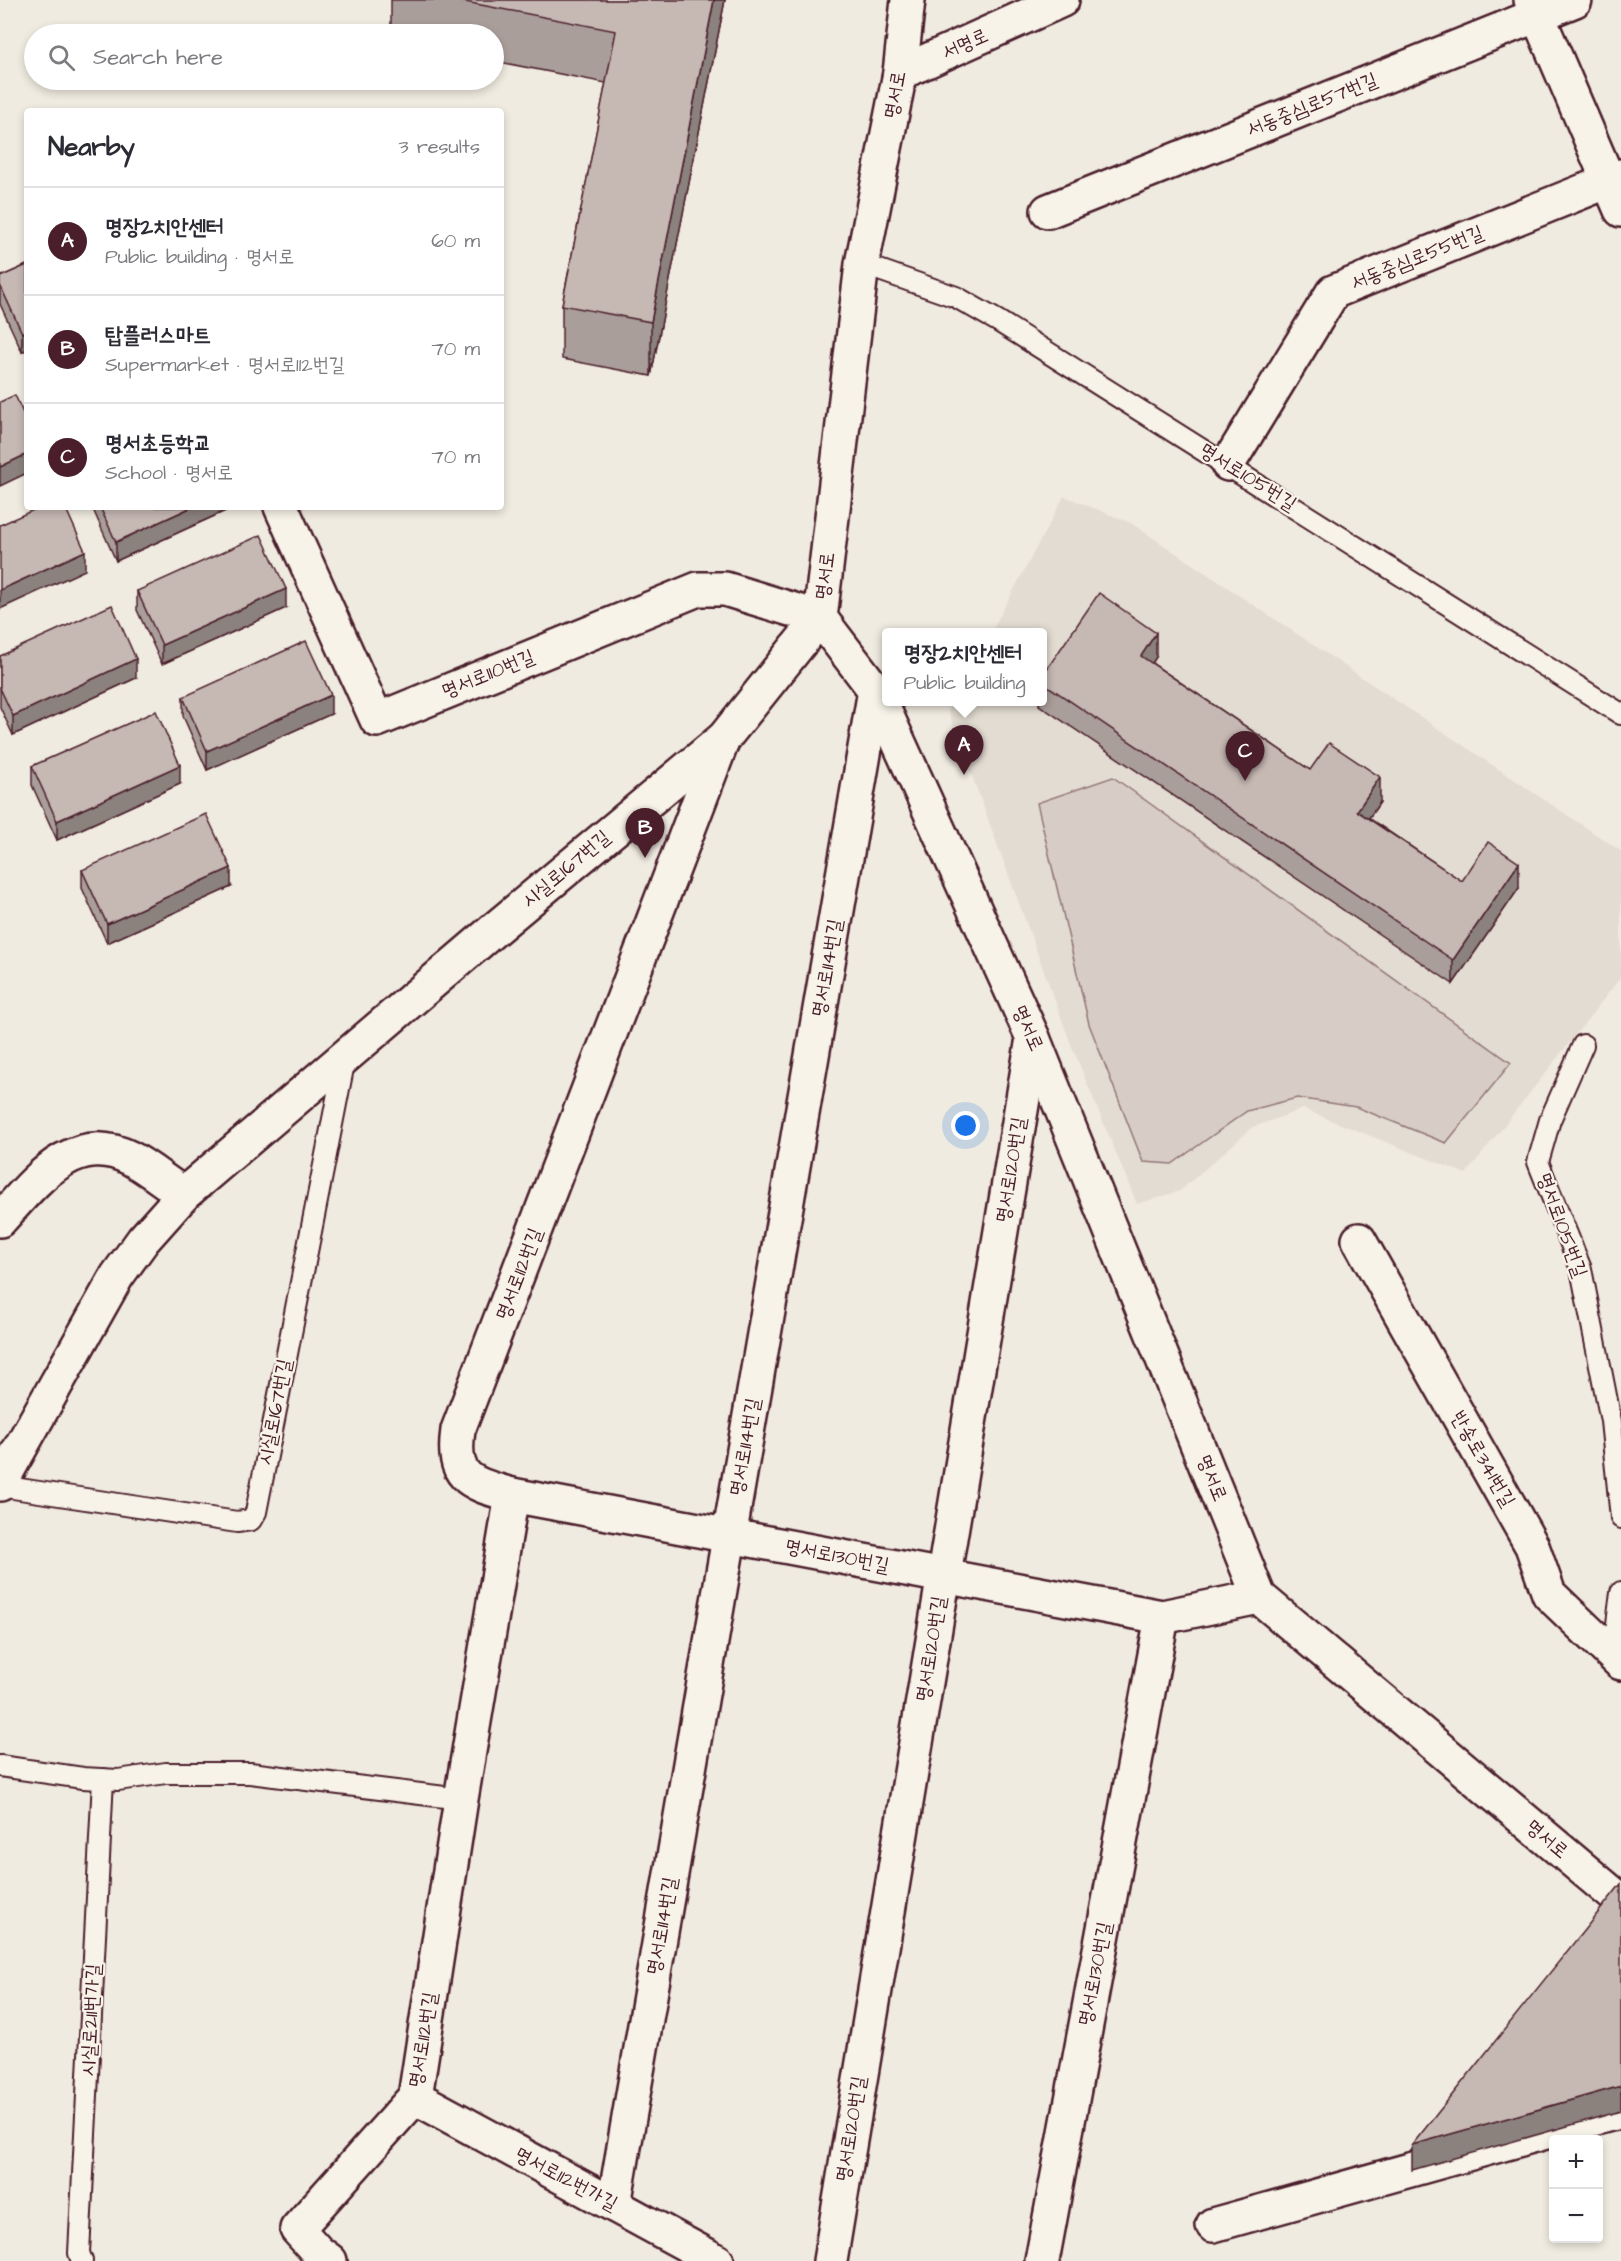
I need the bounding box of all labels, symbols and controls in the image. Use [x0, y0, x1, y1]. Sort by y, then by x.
street label: 서명로 [937, 21, 993, 67]
search box [24, 24, 504, 90]
icon: search [45, 41, 78, 74]
text: Search here [93, 42, 223, 73]
street label: 서동중심로57번길 [1242, 66, 1382, 144]
street label: 명서로 [877, 69, 913, 121]
text: Nearby [48, 129, 135, 165]
text: 3 results [398, 133, 480, 161]
text: 명장2치안센터 [105, 212, 224, 243]
street label: 서동중심로55번길 [1346, 219, 1488, 297]
text: A [61, 227, 74, 255]
text: 60 m [431, 227, 480, 255]
text: Public building · 명서로 [105, 243, 294, 271]
text: 탑플러스마트 [105, 320, 211, 351]
text: B [60, 335, 75, 363]
text: 70 m [432, 335, 480, 363]
text: Supermarket · 명서로112번길 [105, 351, 345, 379]
text: 명서초등학교 [105, 428, 211, 459]
street label: 명서로105번길 [1194, 436, 1302, 518]
text: C [60, 443, 75, 471]
text: 70 m [432, 443, 480, 471]
text: School · 명서로 [105, 459, 233, 487]
street label: 명서로 [808, 550, 842, 602]
popup [882, 628, 1047, 706]
text: 명장2치안센터 [903, 638, 1022, 669]
street label: 명서로110번길 [437, 643, 539, 705]
text: Public building [903, 669, 1026, 697]
pin: A [944, 726, 984, 775]
pin: C [1226, 732, 1264, 781]
pin: B [626, 808, 664, 858]
street label: 시실로167번길 [516, 824, 616, 914]
street label: 명서로114번길 [805, 917, 849, 1019]
street label: 명서로 [1005, 1000, 1051, 1056]
your location [951, 1111, 980, 1140]
street label: 명서로120번길 [989, 1115, 1033, 1225]
street label: 명서로105번길 [1530, 1169, 1594, 1281]
street label: 명서로112번길 [489, 1224, 549, 1324]
street label: 시실로167번길 [251, 1356, 299, 1468]
street label: 명서로114번길 [723, 1396, 767, 1498]
street label: 반송로341번길 [1444, 1406, 1522, 1512]
street label: 명서로 [1190, 1450, 1234, 1506]
street label: 명서로130번길 [782, 1532, 892, 1580]
street label: 명서로120번길 [909, 1594, 953, 1704]
street label: 명서로 [1520, 1813, 1574, 1865]
street label: 명서로114번길 [640, 1875, 684, 1977]
street label: 명서로130번길 [1071, 1919, 1119, 2029]
street label: 시실로211번가길 [74, 1963, 108, 2077]
street label: 명서로112번길 [402, 1990, 444, 2090]
street label: 명서로120번길 [829, 2074, 873, 2184]
map controls [1549, 2135, 1603, 2243]
button: + [1549, 2135, 1603, 2189]
street label: 명서로112번가길 [509, 2140, 623, 2218]
button: − [1549, 2189, 1603, 2243]

